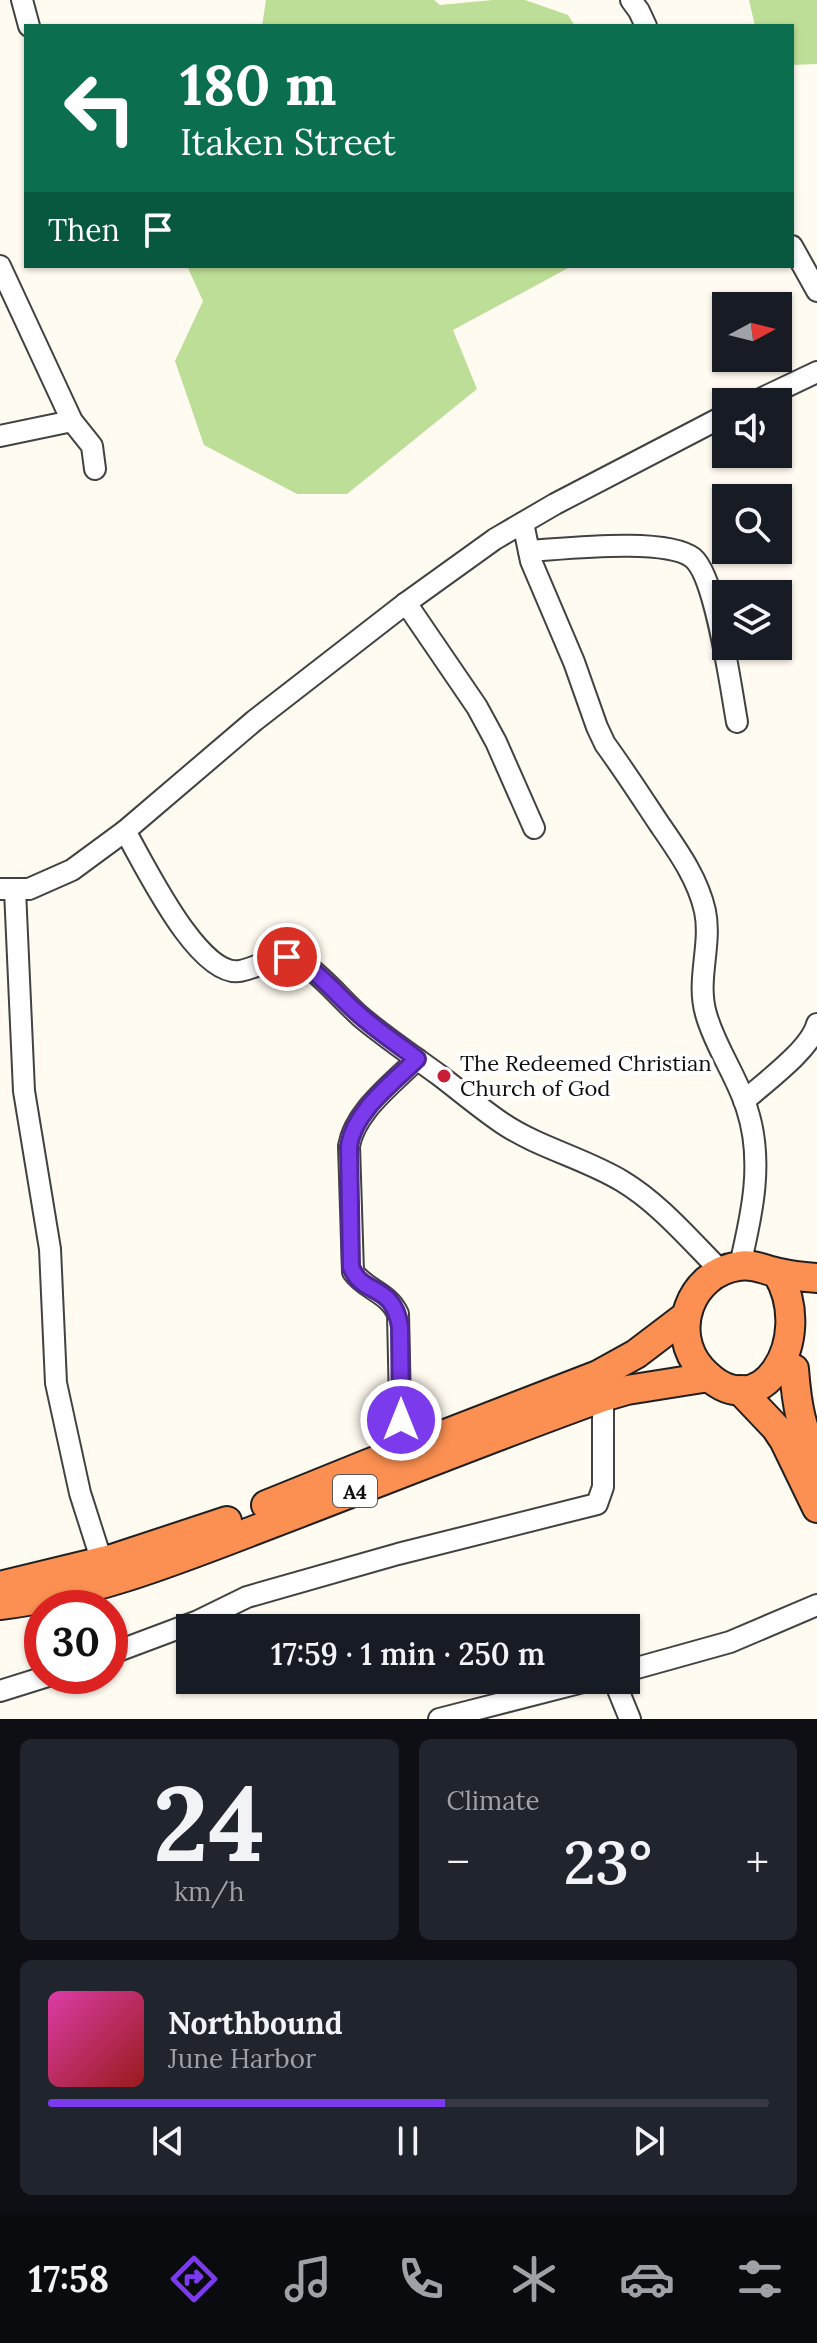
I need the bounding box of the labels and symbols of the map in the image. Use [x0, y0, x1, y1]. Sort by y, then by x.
north arrow [712, 292, 792, 372]
pin [253, 923, 321, 991]
place label: The Redeemed Christian Church of God [460, 1049, 712, 1102]
marker: The Redeemed Christian Church of God [435, 1067, 453, 1085]
position arrow [359, 1378, 443, 1462]
road number: A4 [333, 1475, 377, 1507]
speed limit sign: 30 [24, 1590, 128, 1694]

